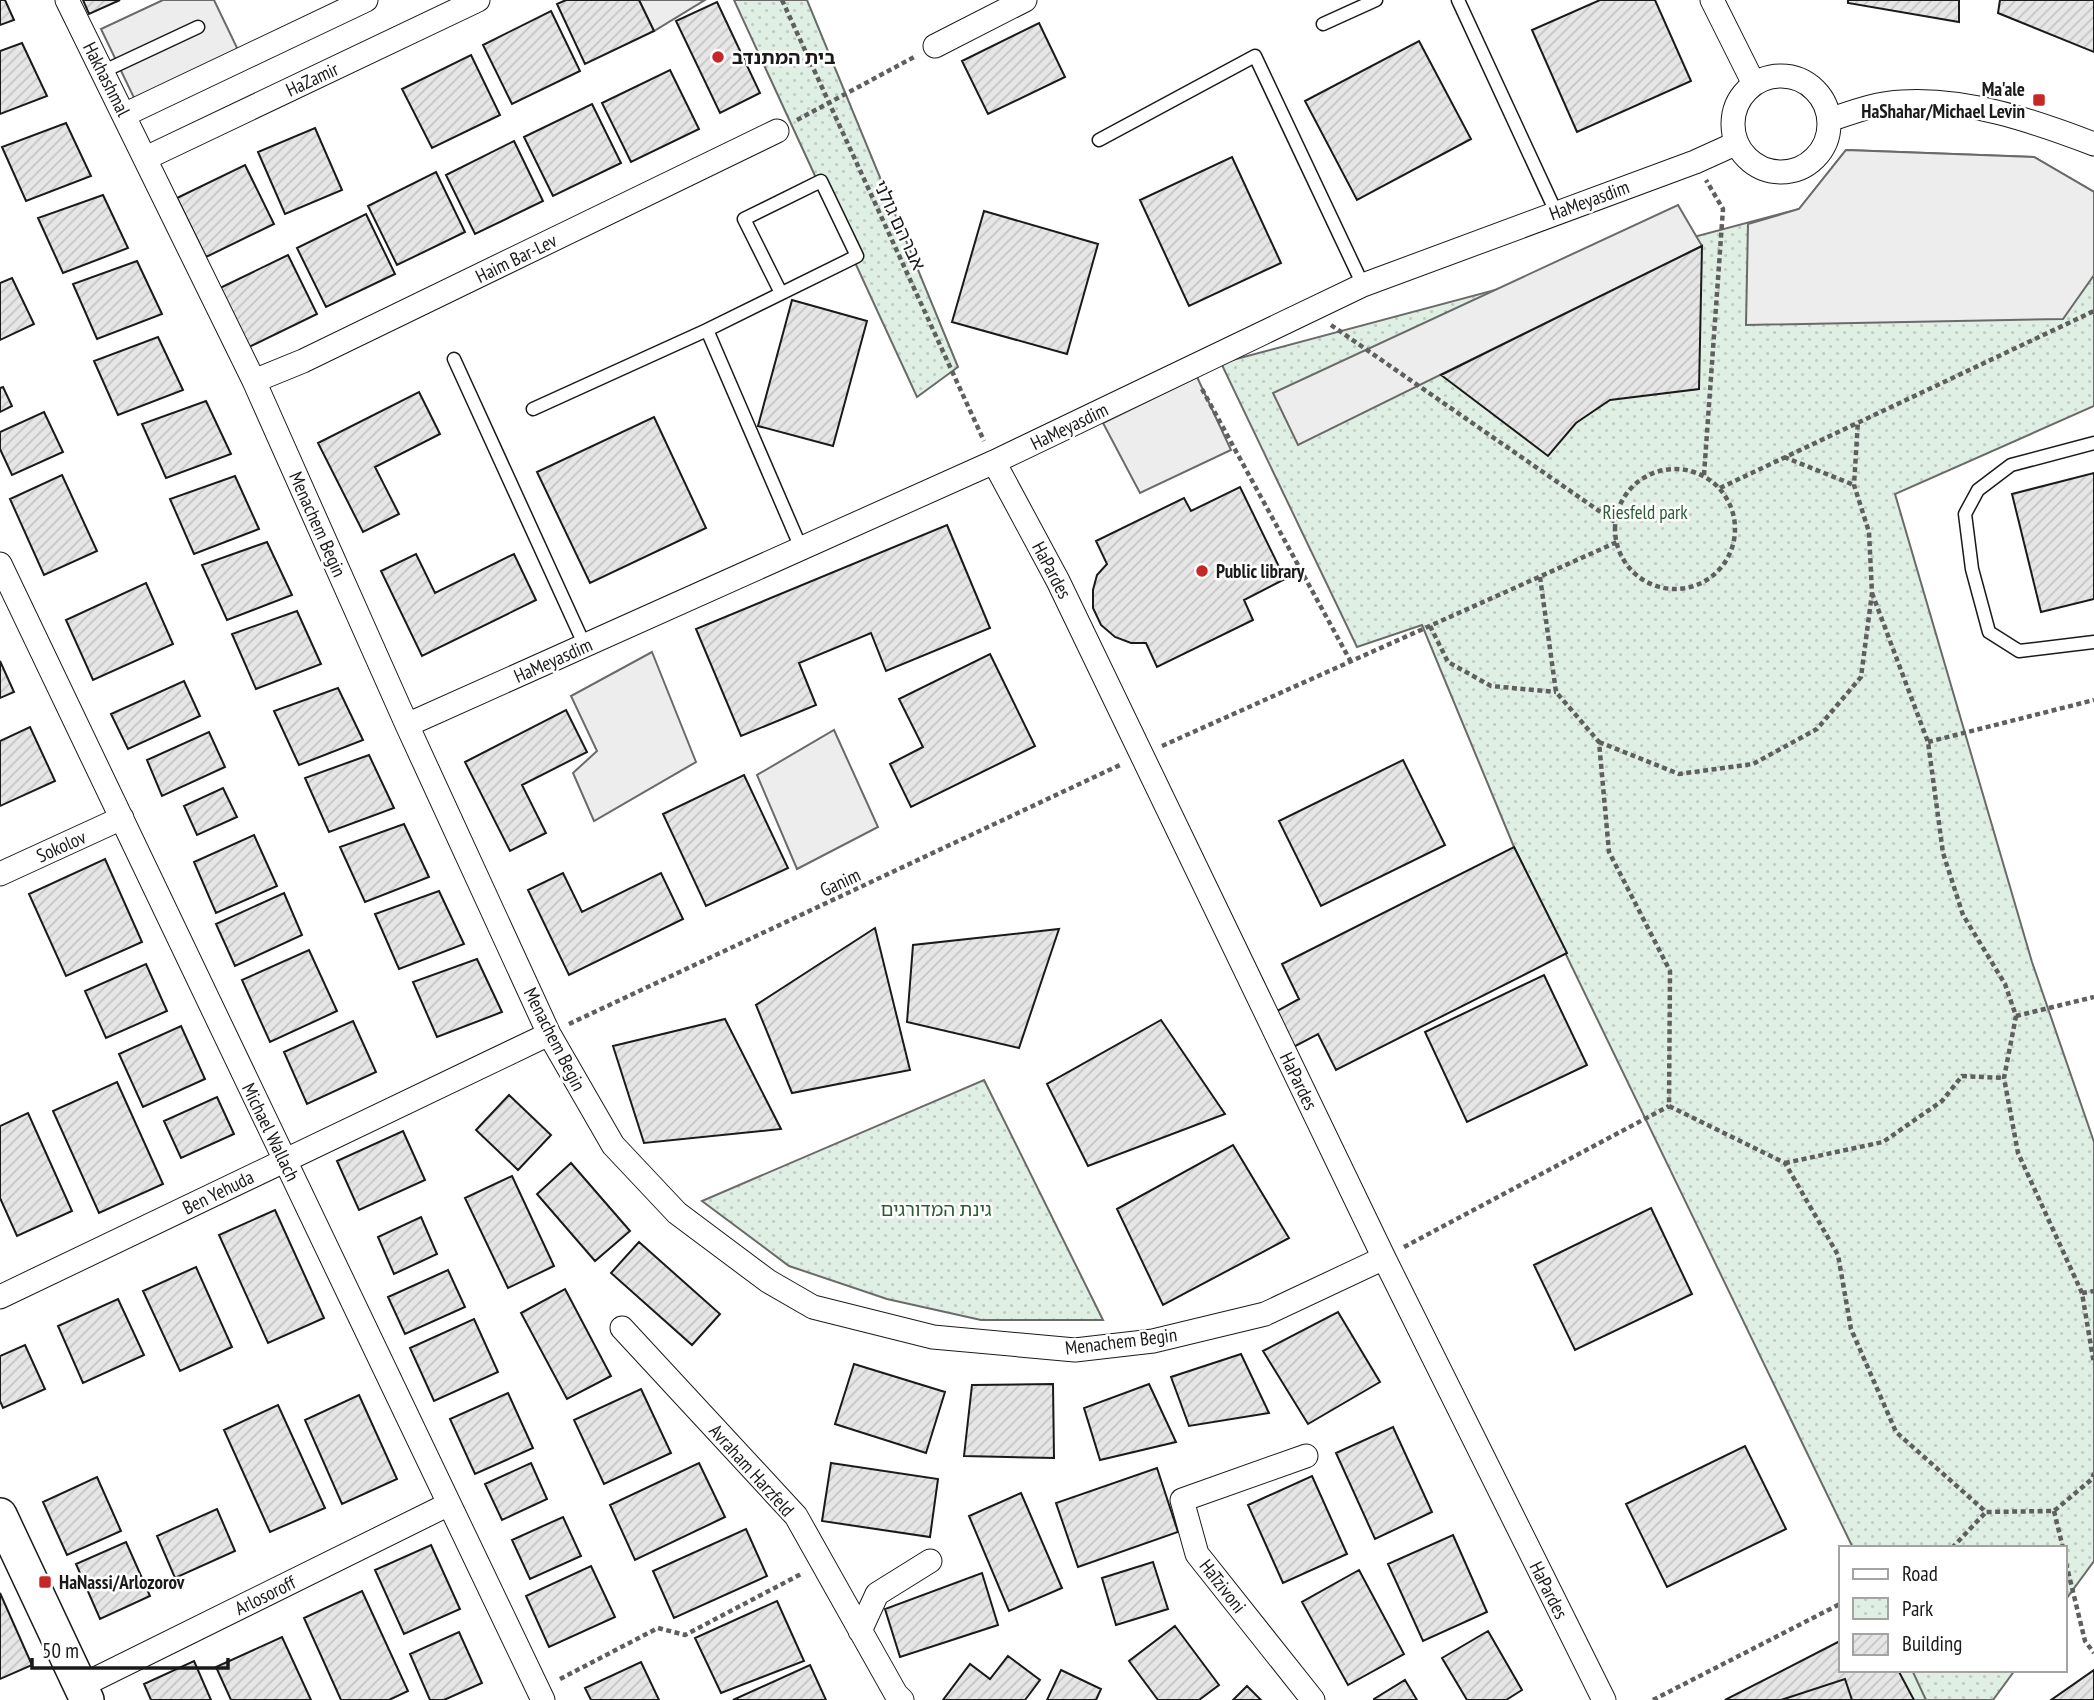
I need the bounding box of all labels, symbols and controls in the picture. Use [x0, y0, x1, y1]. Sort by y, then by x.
street label: Hakhashmal [78, 38, 136, 121]
place label: בית המתנדב [732, 45, 835, 69]
marker: בית המתנדב [710, 49, 726, 65]
street label: HaZamir [282, 56, 343, 102]
place label: Ma'ale HaShahar/Michael Levin [1861, 77, 2025, 123]
marker: Ma'ale HaShahar/Michael Levin [2031, 92, 2047, 108]
street label: HaMeyasdim [1546, 174, 1632, 226]
street label: אברהם גולני [869, 176, 931, 274]
street label: Haim Bar-Lev [471, 228, 561, 288]
street label: HaMeyasdim [1026, 397, 1112, 455]
street label: Menachem Begin [284, 468, 352, 580]
park label: Riesfeld park [1602, 500, 1688, 524]
street label: HaPardes [1027, 537, 1077, 603]
place label: Public library [1216, 559, 1305, 583]
marker: Public library [1194, 563, 1210, 579]
street label: HaMeyasdim [510, 632, 596, 688]
street label: Sokolov [33, 824, 90, 867]
street label: Ganim [816, 862, 864, 902]
street label: Menachem Begin [519, 983, 591, 1095]
street label: HaPardes [1275, 1048, 1323, 1114]
street label: Michael Wallach [237, 1079, 305, 1185]
street label: Ben Yehuda [178, 1164, 258, 1220]
park label: גינת המדורגים [880, 1197, 992, 1221]
street label: Menachem Begin [1064, 1322, 1178, 1360]
street label: Avraham Harzfeld [704, 1419, 800, 1521]
legend [1839, 1546, 2066, 1672]
street label: HaTzivoni [1195, 1554, 1251, 1618]
street label: HaPardes [1524, 1557, 1574, 1623]
text: Road [1902, 1560, 1938, 1587]
place label: HaNassi/Arlozorov [59, 1570, 185, 1594]
street label: Arlosoroff [231, 1570, 300, 1620]
marker: HaNassi/Arlozorov [37, 1574, 53, 1590]
text: Park [1902, 1595, 1933, 1622]
scale bar [32, 1626, 228, 1670]
text: Building [1902, 1630, 1962, 1657]
text: 50 m [42, 1637, 79, 1664]

